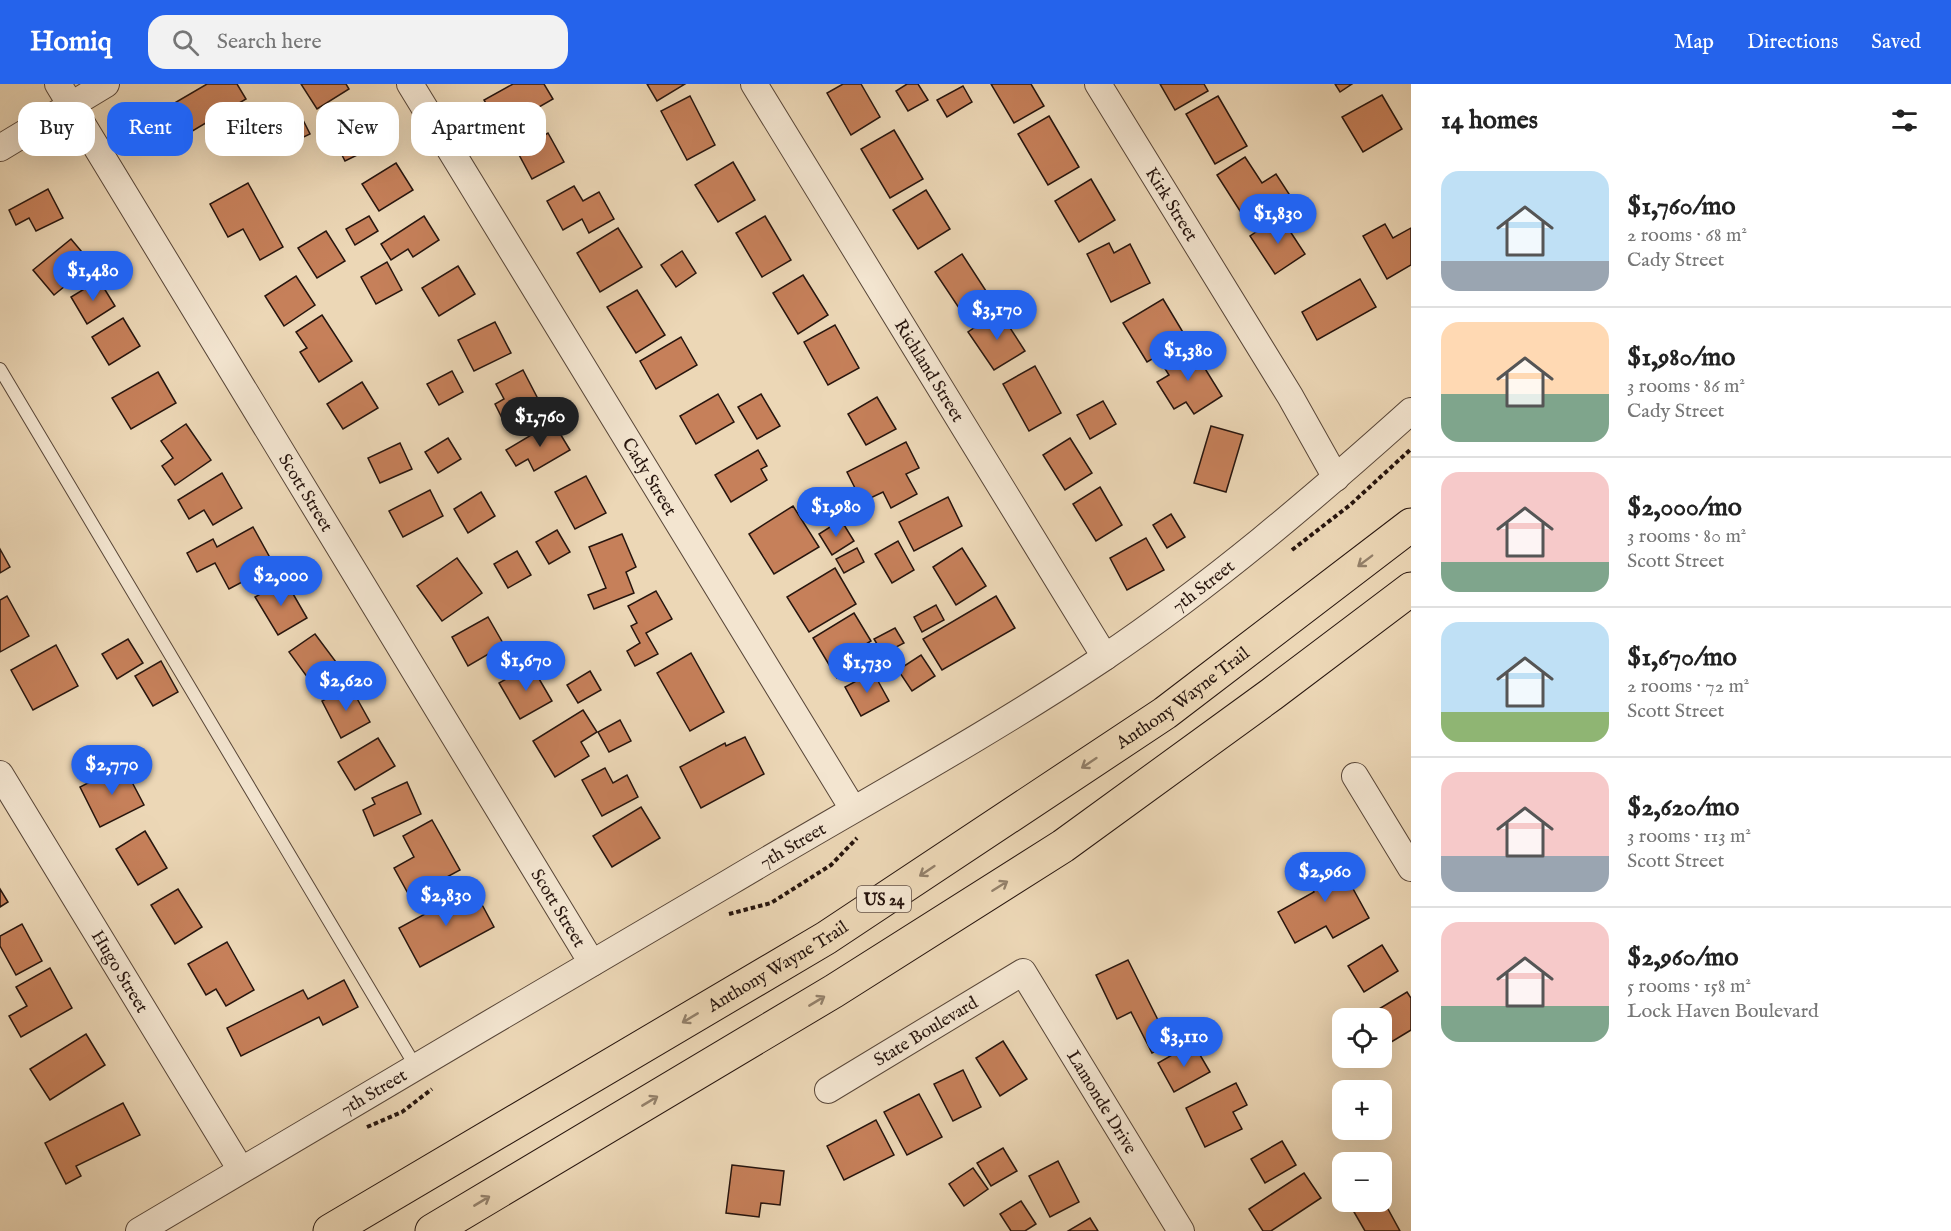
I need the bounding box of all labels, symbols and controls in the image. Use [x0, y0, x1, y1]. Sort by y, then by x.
search box [148, 15, 568, 69]
text: Homiq [30, 25, 112, 60]
icon: search [169, 26, 202, 59]
text: Search here [217, 28, 322, 56]
text: Map [1674, 29, 1714, 56]
text: Directions [1747, 29, 1838, 56]
text: Saved [1871, 29, 1921, 56]
chip: Buy [18, 102, 95, 156]
chip: Rent [107, 102, 193, 156]
chip: Filters [205, 102, 304, 156]
chip: New [316, 102, 399, 156]
chip: Apartment [411, 102, 546, 156]
text: 14 homes [1441, 104, 1538, 137]
icon: filters [1888, 104, 1921, 137]
street label: Kirk Street [1139, 164, 1202, 246]
text: $1,760/mo [1627, 190, 1735, 223]
pin: $1,830 [1229, 194, 1327, 245]
icon: home [1489, 195, 1561, 267]
text: $1,830 [1254, 201, 1302, 226]
text: 2 rooms · 68 m² [1627, 223, 1747, 248]
text: Cady Street [1627, 248, 1724, 273]
pin: $1,480 [44, 251, 142, 302]
text: $1,480 [67, 258, 119, 283]
pin: $3,170 [948, 290, 1046, 341]
text: $3,170 [972, 297, 1022, 322]
street label: Richland Street [888, 316, 968, 427]
pin: $1,380 [1139, 331, 1237, 382]
text: $1,380 [1164, 338, 1212, 363]
text: $1,980/mo [1627, 341, 1735, 374]
icon: home [1489, 346, 1561, 418]
text: 3 rooms · 86 m² [1627, 374, 1745, 399]
pin: $1,760 [491, 397, 589, 448]
text: Cady Street [1627, 399, 1724, 424]
text: $1,760 [515, 404, 565, 429]
street label: Cady Street [616, 434, 681, 521]
street label: Scott Street [272, 450, 338, 537]
pin: $1,980 [787, 487, 885, 538]
text: $2,000/mo [1627, 491, 1742, 524]
text: $1,980 [811, 494, 861, 519]
icon: home [1489, 496, 1561, 568]
text: 3 rooms · 80 m² [1627, 524, 1746, 549]
text: Scott Street [1627, 549, 1724, 574]
one-way arrow [1357, 554, 1373, 567]
pin: $2,000 [232, 556, 330, 607]
street label: 7th Street [1168, 556, 1240, 618]
text: $2,000 [253, 563, 309, 588]
pin: $1,670 [477, 641, 575, 692]
text: $1,670/mo [1627, 641, 1737, 674]
pin: $1,730 [818, 643, 916, 694]
street label: Anthony Wayne Trail [1111, 643, 1255, 756]
icon: home [1489, 646, 1561, 718]
text: $1,670 [500, 648, 552, 673]
text: $1,730 [842, 650, 892, 675]
pin: $2,620 [297, 661, 395, 712]
text: $2,620 [319, 668, 373, 693]
text: 2 rooms · 72 m² [1627, 674, 1749, 699]
text: Scott Street [1627, 699, 1724, 724]
pin: $2,770 [63, 745, 161, 796]
text: $2,770 [85, 752, 139, 777]
one-way arrow [1081, 757, 1098, 770]
text: $2,620/mo [1627, 791, 1739, 824]
icon: home [1489, 796, 1561, 868]
street label: 7th Street [756, 818, 831, 875]
text: 3 rooms · 113 m² [1627, 824, 1751, 849]
text: Scott Street [1627, 849, 1724, 874]
pin: $2,960 [1276, 852, 1374, 903]
text: $2,960 [1299, 859, 1351, 884]
street label: Scott Street [525, 865, 590, 952]
one-way arrow [919, 865, 935, 877]
pin: $2,830 [397, 876, 495, 927]
one-way arrow [991, 880, 1008, 892]
text: $2,830 [421, 883, 471, 908]
road number: US 24 [857, 886, 911, 912]
street label: Anthony Wayne Trail [703, 917, 853, 1019]
street label: Hugo Street [85, 927, 153, 1018]
text: $2,960/mo [1627, 941, 1738, 974]
icon: home [1489, 946, 1561, 1018]
text: 5 rooms · 158 m² [1627, 974, 1751, 999]
street label: State Boulevard [870, 992, 983, 1073]
one-way arrow [808, 995, 825, 1007]
text: Lock Haven Boulevard [1627, 999, 1819, 1024]
map controls [1332, 1008, 1392, 1212]
button: locate [1332, 1008, 1392, 1068]
one-way arrow [682, 1013, 699, 1025]
pin: $3,110 [1135, 1017, 1233, 1068]
text: $3,110 [1160, 1024, 1208, 1049]
street label: Lamonde Drive [1061, 1046, 1141, 1159]
street label: 7th Street [337, 1065, 412, 1121]
button: + [1332, 1080, 1392, 1140]
one-way arrow [641, 1095, 658, 1107]
button: − [1332, 1152, 1392, 1212]
one-way arrow [473, 1195, 490, 1207]

